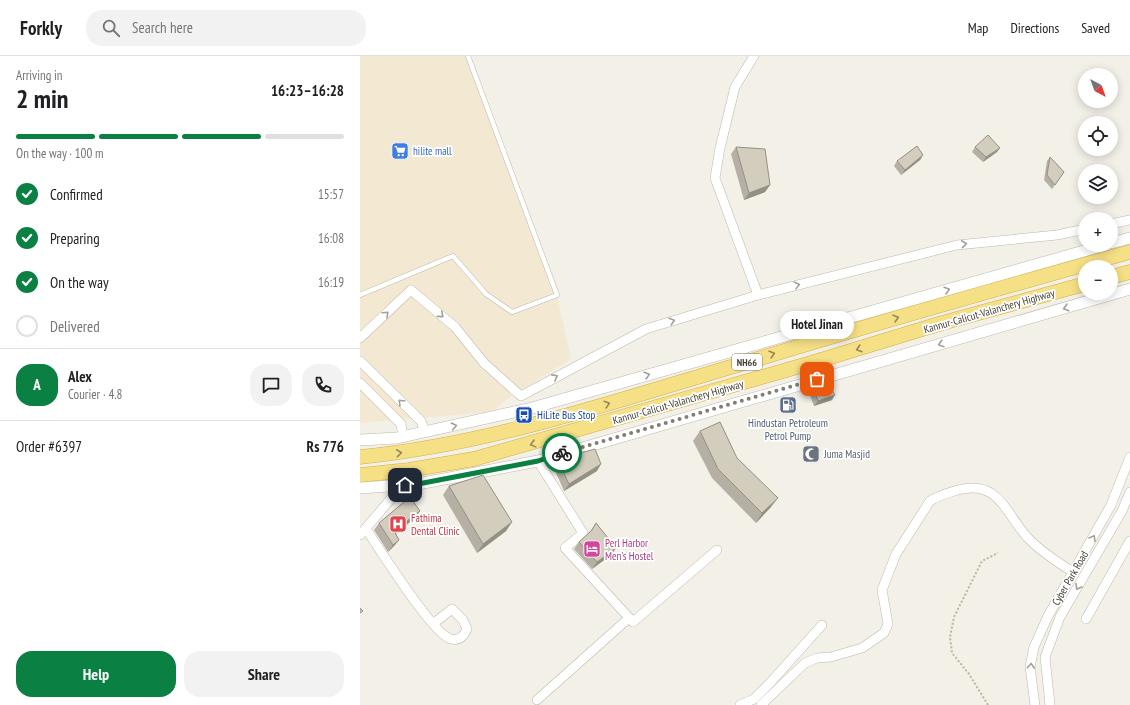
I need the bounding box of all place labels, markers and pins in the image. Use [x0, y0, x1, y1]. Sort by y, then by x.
supermarket icon: hilite mall [390, 141, 410, 161]
place label: hilite mall [413, 144, 452, 158]
callout: Hotel Jinan [780, 311, 854, 339]
pin [800, 362, 834, 396]
fuel station icon: Hindustan Petroleum Petrol Pump [778, 395, 798, 415]
bus stop icon: HiLite Bus Stop [514, 405, 534, 425]
place label: HiLite Bus Stop [537, 408, 595, 422]
place label: Hindustan Petroleum Petrol Pump [748, 416, 828, 443]
mosque icon: Juma Masjid [801, 444, 821, 464]
place label: Juma Masjid [823, 447, 870, 461]
pin [388, 468, 422, 502]
place label: Fathima Dental Clinic [411, 511, 460, 538]
hospital icon: Fathima Dental Clinic [388, 514, 408, 534]
place label: Perl Harbor Men's Hostel [605, 536, 654, 563]
hotel icon: Perl Harbor Men's Hostel [582, 539, 602, 559]

